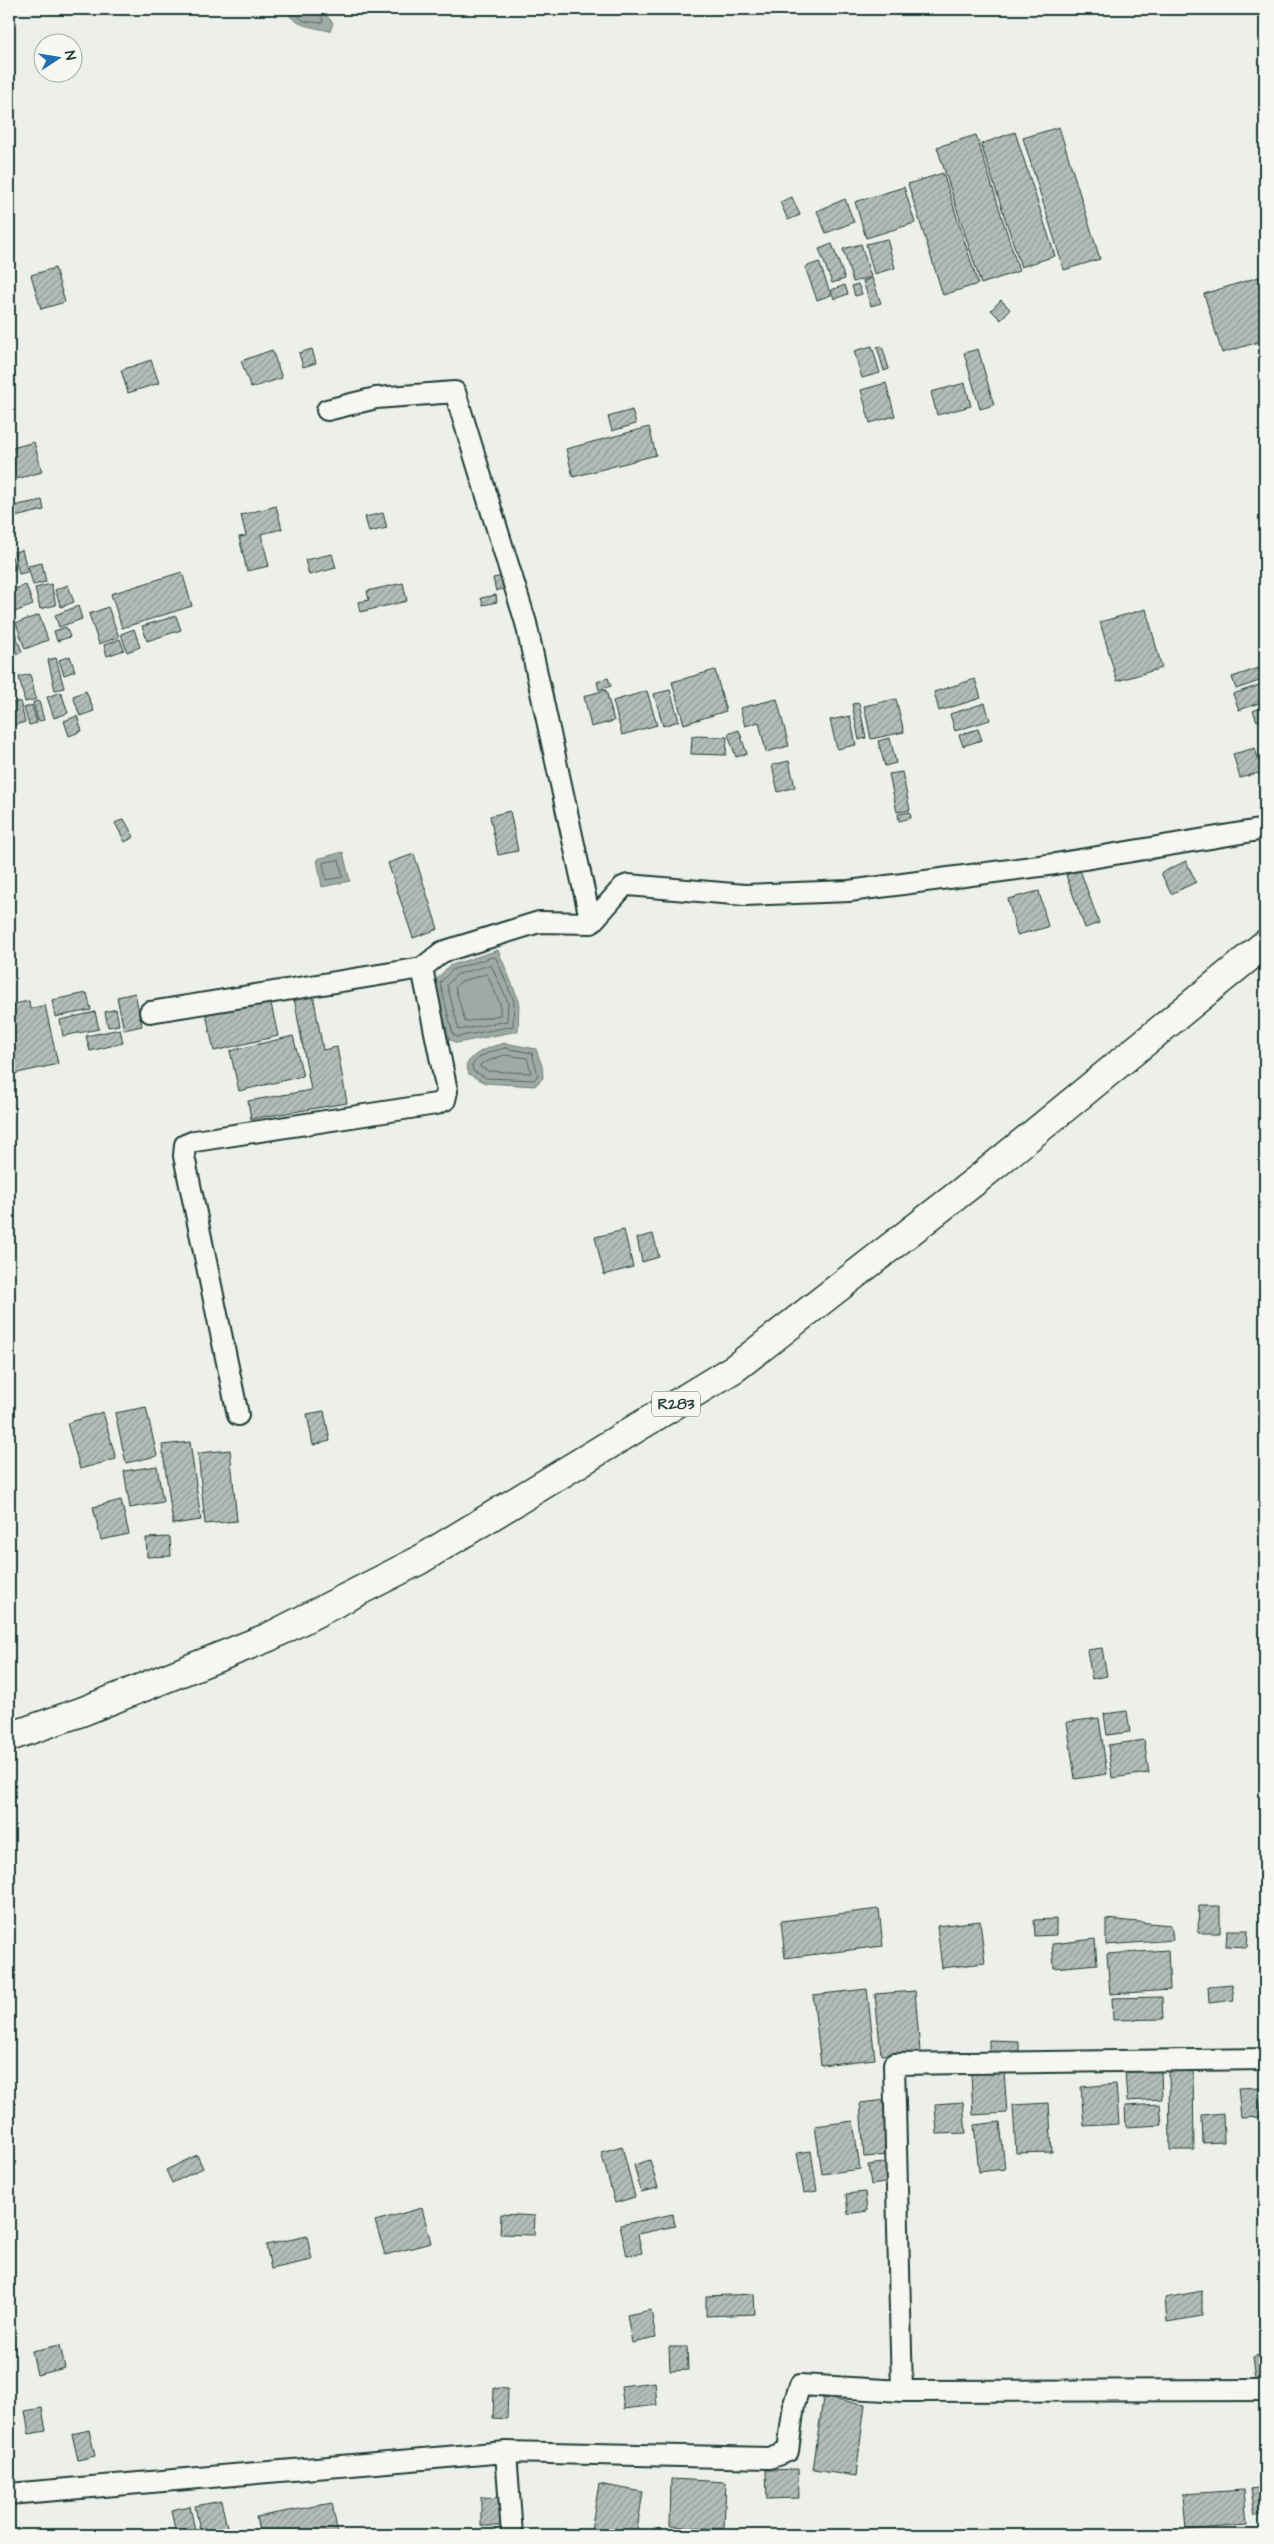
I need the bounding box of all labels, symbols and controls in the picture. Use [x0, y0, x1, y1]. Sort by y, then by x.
north arrow [32, 32, 82, 82]
text: N [59, 49, 80, 62]
road number: R283 [652, 1392, 700, 1416]

